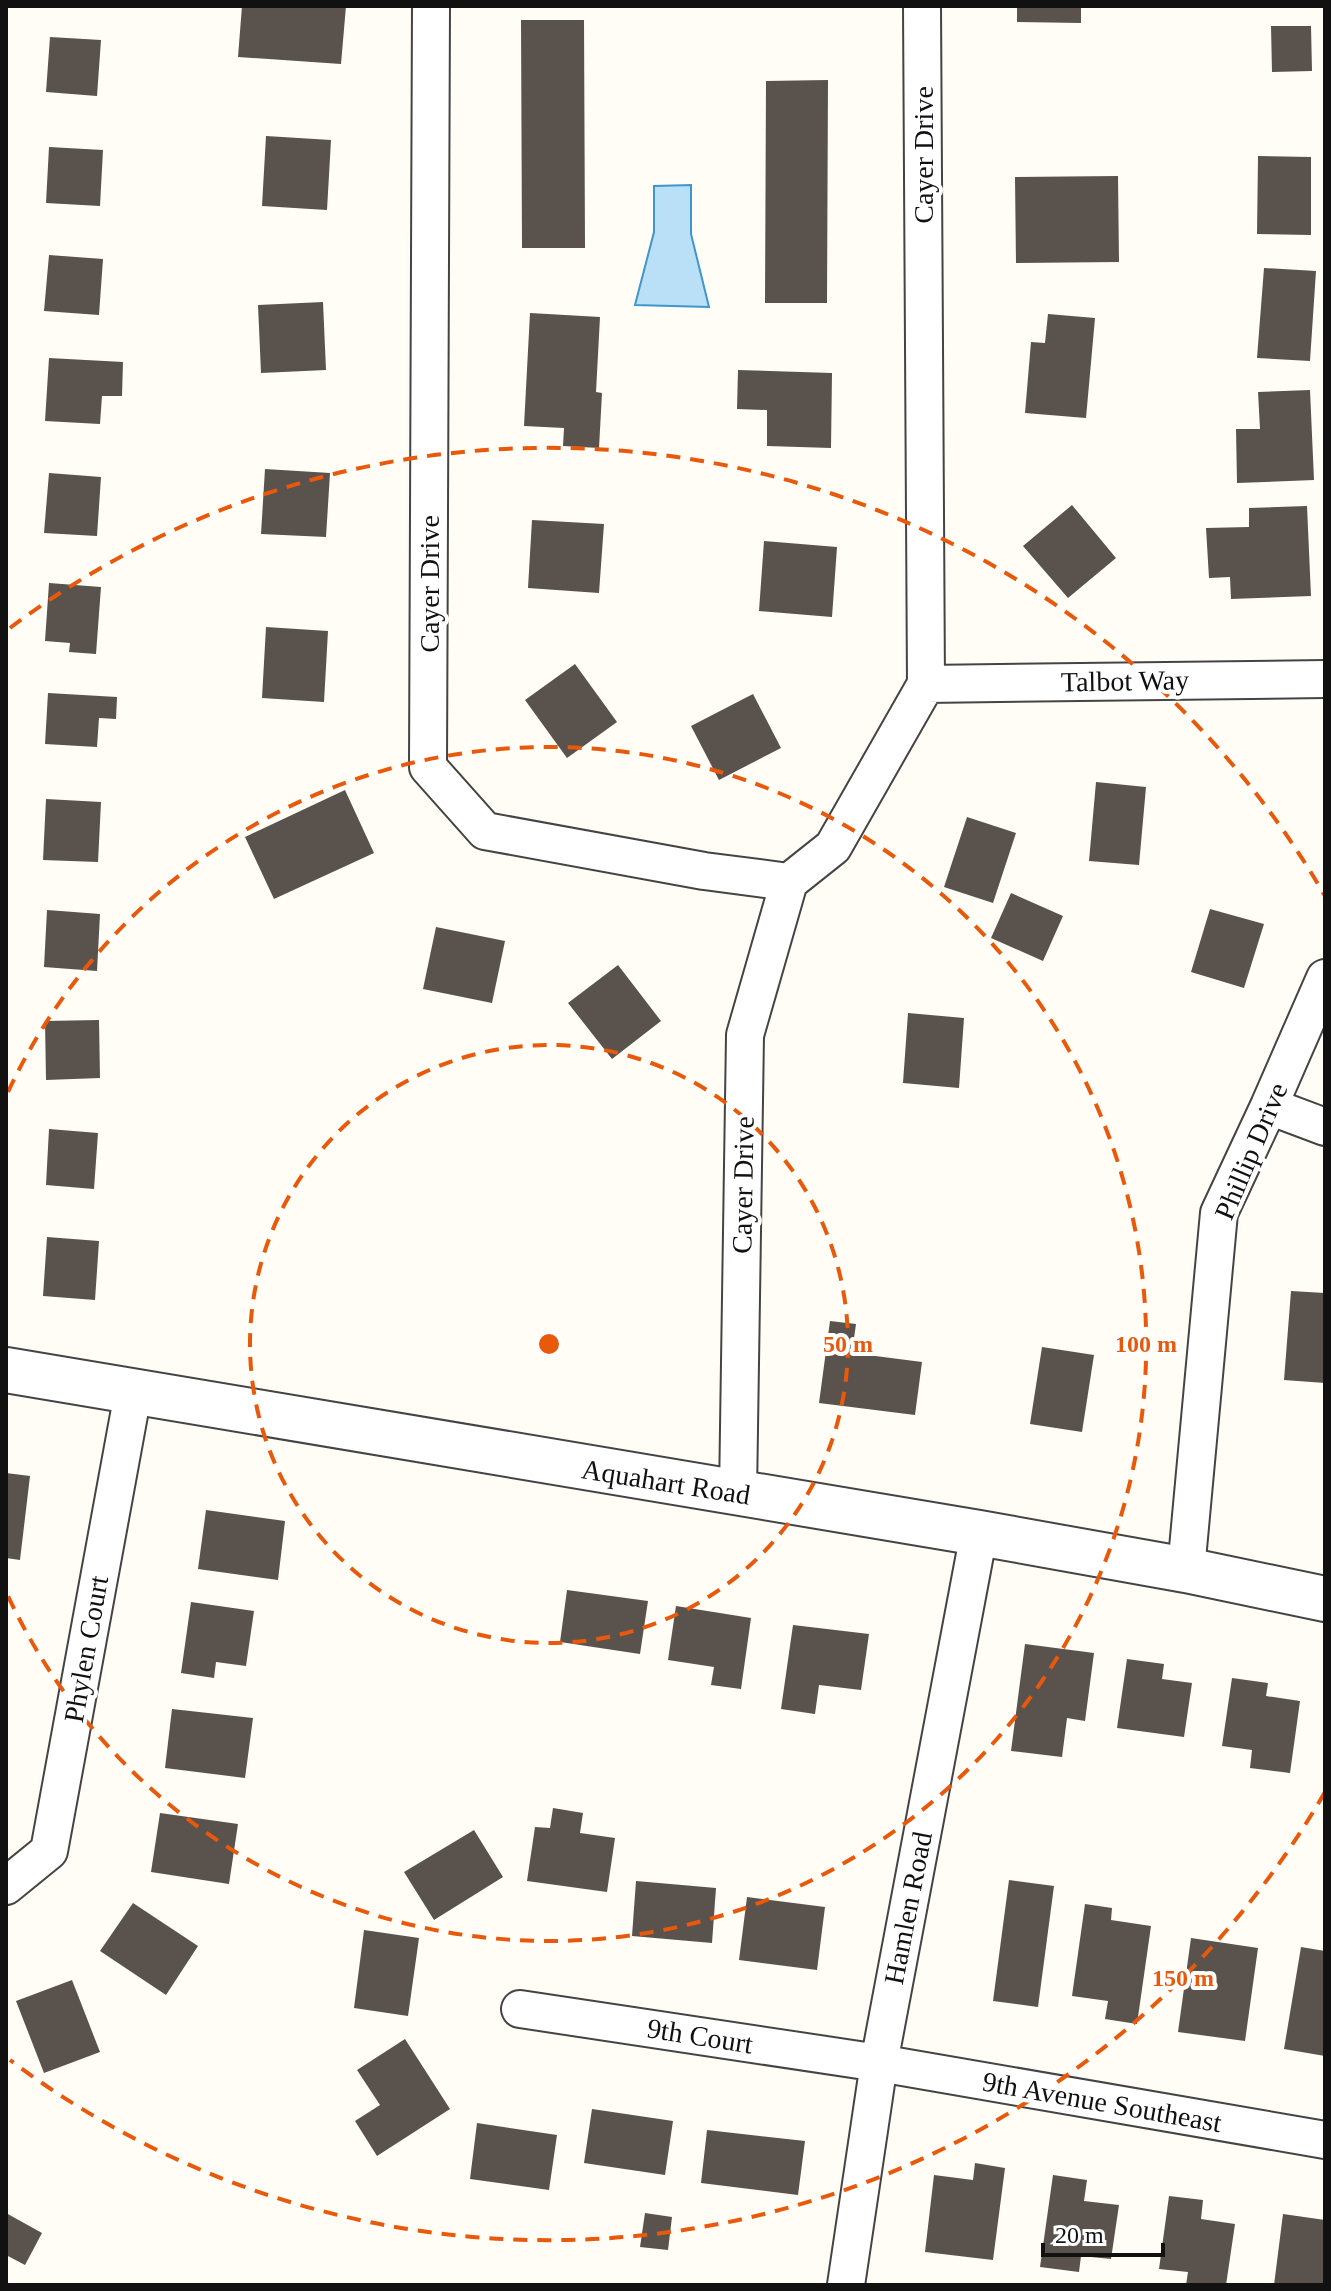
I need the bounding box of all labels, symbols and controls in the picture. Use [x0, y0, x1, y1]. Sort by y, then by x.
street label: Cayer Drive [908, 86, 939, 224]
street label: Cayer Drive [414, 515, 445, 653]
street label: Talbot Way [1061, 664, 1189, 698]
street label: Phillip Drive [1208, 1078, 1294, 1224]
street label: Cayer Drive [726, 1116, 760, 1254]
centre of rings [535, 1330, 563, 1358]
text: 50 m [823, 1331, 873, 1357]
text: 100 m [1115, 1331, 1177, 1357]
street label: Aquahart Road [579, 1453, 753, 1511]
street label: Phylen Court [58, 1573, 114, 1725]
street label: Hamlen Road [878, 1829, 938, 1987]
text: 150 m [1152, 1965, 1214, 1991]
street label: 9th Court [645, 2012, 755, 2060]
street label: 9th Avenue Southeast [980, 2066, 1224, 2138]
scale bar [1043, 2207, 1163, 2257]
text: 20 m [1055, 2222, 1104, 2248]

